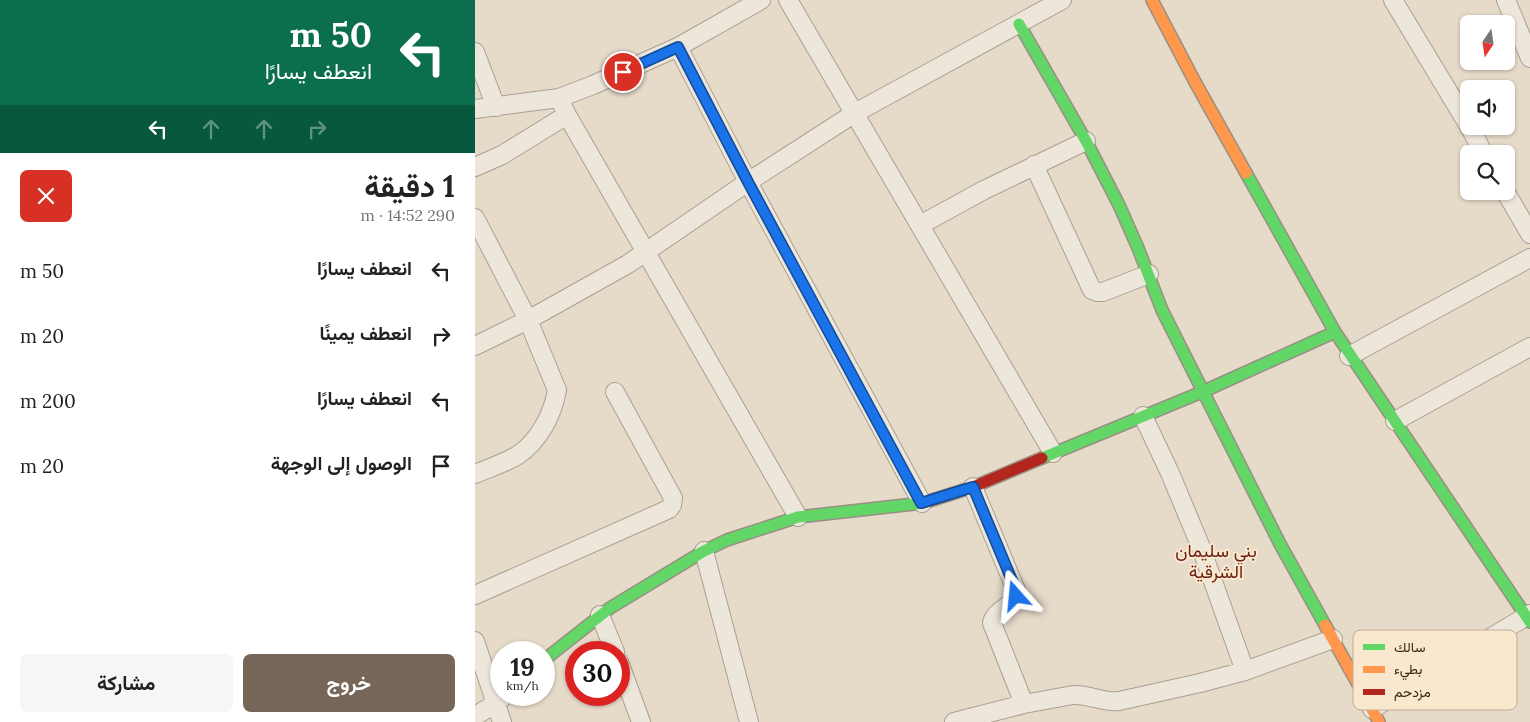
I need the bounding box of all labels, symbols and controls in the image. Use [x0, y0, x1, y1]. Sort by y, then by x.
text: 50 m [289, 12, 372, 57]
north arrow [1460, 15, 1515, 70]
map controls [1460, 15, 1515, 200]
icon: left [390, 20, 455, 85]
pin [602, 51, 644, 93]
text: انعطف يسارًا [265, 57, 372, 85]
icon: arrive [609, 58, 637, 86]
button: sound [1460, 80, 1515, 135]
icon: left [144, 115, 172, 143]
icon: ahead [197, 115, 225, 143]
icon: ahead [250, 115, 278, 143]
icon: right [303, 115, 331, 143]
button: search [1460, 145, 1515, 200]
text: 1 دقيقة [364, 167, 455, 205]
button: close [20, 170, 72, 222]
text: 290 m · 14:52 [360, 205, 455, 225]
text: انعطف يسارًا [317, 256, 412, 280]
icon: left [427, 257, 455, 285]
text: 50 m [20, 259, 64, 283]
text: انعطف يمينًا [319, 321, 412, 345]
icon: right [427, 322, 455, 350]
text: 20 m [20, 324, 64, 348]
text: انعطف يسارًا [317, 386, 412, 410]
icon: left [427, 387, 455, 415]
text: 200 m [20, 389, 76, 413]
text: الوصول إلى الوجهة [271, 451, 412, 475]
icon: arrive [427, 452, 455, 480]
text: 20 m [20, 454, 64, 478]
district label: بني سليمان الشرقية [1175, 539, 1257, 583]
position arrow [989, 569, 1041, 621]
legend [1353, 630, 1517, 710]
text: سالك [1394, 638, 1425, 656]
speed limit sign: 30 [565, 641, 630, 706]
text: 19 [510, 651, 535, 683]
button: مشاركة [20, 654, 233, 712]
button: خروج [243, 654, 455, 712]
text: بطيء [1394, 660, 1422, 681]
text: km/h [506, 678, 539, 693]
text: مزدحم [1394, 683, 1431, 701]

